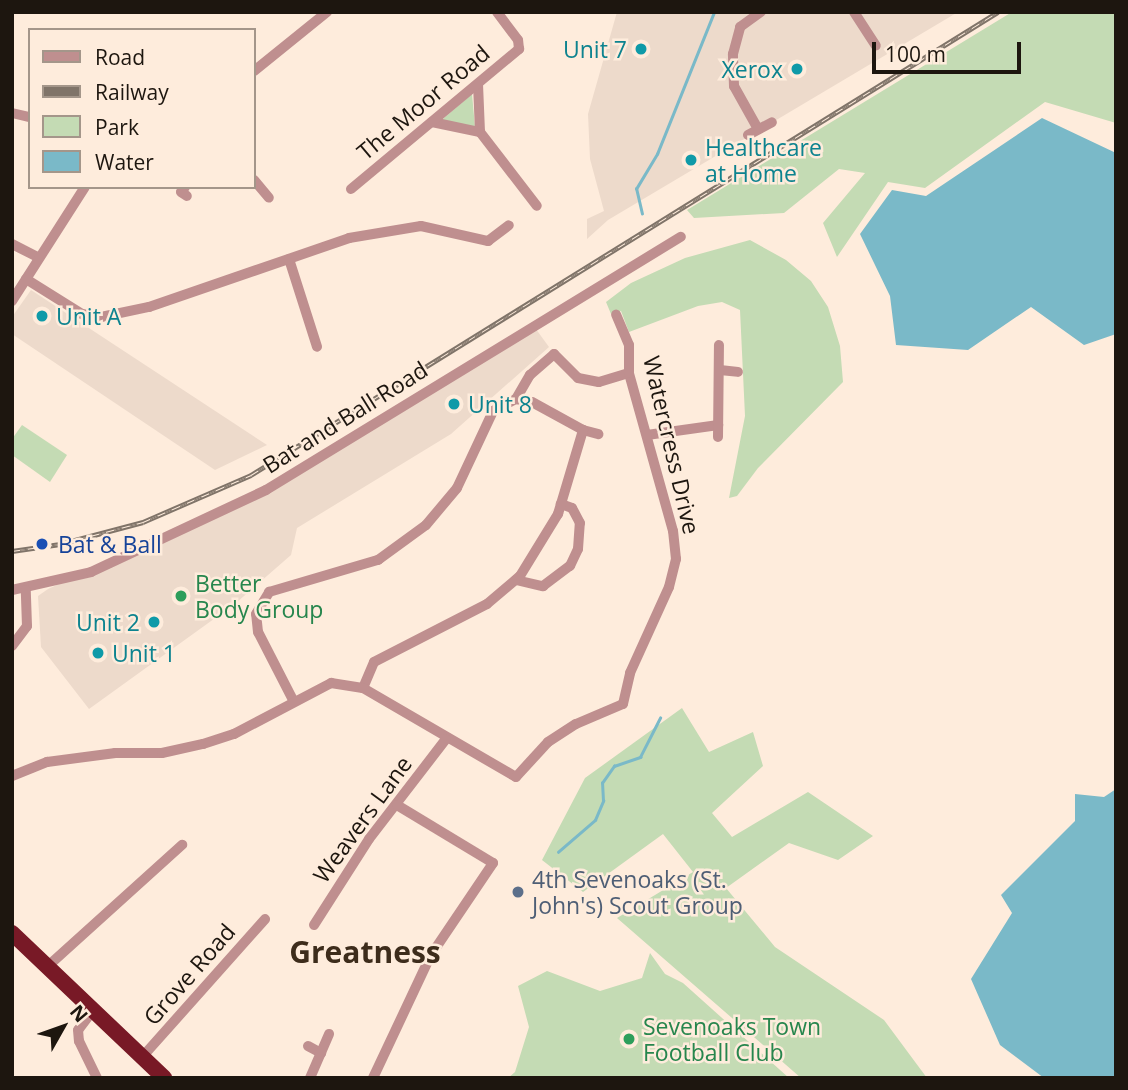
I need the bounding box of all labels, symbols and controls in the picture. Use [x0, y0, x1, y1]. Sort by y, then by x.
legend [28, 28, 256, 189]
scale bar [876, 28, 1025, 72]
place label: Unit 7 [563, 35, 627, 63]
street label: The Moor Road [351, 39, 495, 165]
text: 100 m [885, 40, 946, 68]
marker: Unit 7 [633, 41, 649, 57]
text: Road [95, 43, 145, 71]
place label: Xerox [722, 55, 783, 83]
marker: Xerox [789, 61, 805, 77]
text: Railway [95, 78, 169, 106]
text: Park [95, 113, 139, 141]
place label: Healthcare at Home [705, 133, 822, 187]
text: Water [95, 148, 154, 176]
marker: Healthcare at Home [683, 152, 699, 168]
place label: Unit A [56, 302, 121, 330]
marker: Unit A [34, 308, 50, 324]
street label: Watercress Drive [638, 353, 706, 537]
street label: Bat and Ball Road [258, 355, 432, 479]
place label: Unit 8 [468, 390, 532, 418]
marker: Unit 8 [446, 396, 462, 412]
place label: Bat & Ball [58, 530, 162, 558]
marker: Bat & Ball [32, 534, 52, 554]
place label: Better Body Group [195, 569, 323, 623]
marker: Better Body Group [173, 588, 189, 604]
place label: Unit 2 [76, 608, 140, 636]
marker: Unit 2 [146, 614, 162, 630]
place label: Unit 1 [112, 639, 176, 667]
marker: Unit 1 [90, 645, 106, 661]
street label: Weavers Lane [307, 750, 417, 888]
place label: 4th Sevenoaks (St. John's) Scout Group [532, 865, 743, 919]
marker: 4th Sevenoaks (St. John's) Scout Group [510, 884, 526, 900]
street label: Grove Road [138, 918, 240, 1030]
district label: Greatness [289, 934, 441, 970]
north arrow [28, 992, 98, 1062]
text: N [64, 999, 94, 1028]
place label: Sevenoaks Town Football Club [643, 1012, 821, 1066]
marker: Sevenoaks Town Football Club [621, 1031, 637, 1047]

